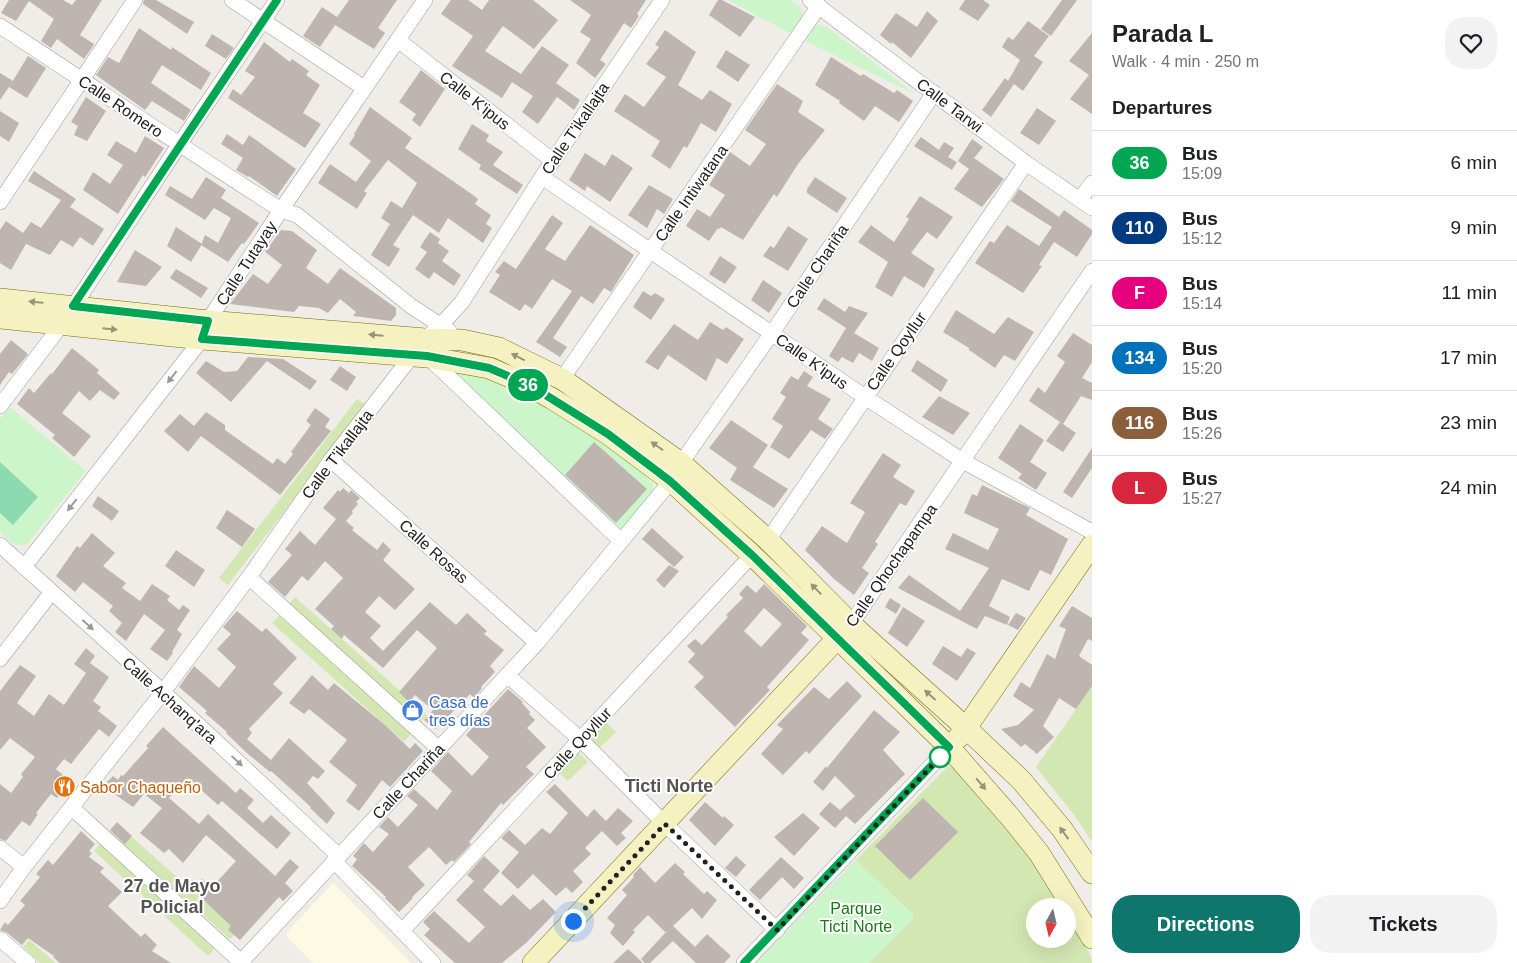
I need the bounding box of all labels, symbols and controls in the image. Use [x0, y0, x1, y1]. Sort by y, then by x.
button: heart [1445, 17, 1497, 69]
text: Parada L [1112, 20, 1213, 47]
text: Walk · 4 min · 250 m [1112, 53, 1259, 70]
street label: Calle K'ipus [436, 68, 513, 133]
street label: Calle Romero [75, 72, 166, 141]
street label: Calle Tarwi [913, 75, 986, 136]
street label: Calle T'ikallajta [539, 79, 612, 177]
text: Departures [1112, 97, 1212, 118]
street label: Calle Intiwatana [652, 142, 731, 245]
text: Bus [1182, 143, 1218, 164]
text: 6 min [1451, 152, 1497, 173]
text: 36 [1129, 153, 1150, 173]
text: 15:09 [1182, 165, 1222, 182]
text: Bus [1182, 208, 1218, 229]
text: 9 min [1451, 217, 1497, 238]
street label: Calle Tutayay [213, 218, 280, 309]
text: 110 [1125, 218, 1154, 238]
street label: Calle Chariña [783, 221, 852, 311]
text: 15:12 [1182, 230, 1222, 247]
text: Bus [1182, 273, 1218, 294]
text: 11 min [1441, 282, 1497, 303]
text: F [1134, 283, 1145, 303]
text: 15:14 [1182, 295, 1222, 312]
one-way arrow [28, 298, 44, 306]
street label: Calle Qoyllur [863, 308, 930, 394]
one-way arrow [102, 326, 118, 334]
one-way arrow [368, 330, 384, 338]
street label: Calle K'ipus [772, 330, 851, 392]
text: Bus [1182, 338, 1218, 359]
text: 17 min [1440, 347, 1497, 368]
text: 134 [1124, 348, 1155, 368]
one-way arrow [511, 353, 525, 361]
text: 15:20 [1182, 360, 1222, 377]
line badge: 36 [506, 369, 550, 401]
one-way arrow [166, 370, 177, 383]
text: 36 [518, 375, 538, 395]
text: Bus [1182, 403, 1218, 424]
street label: Calle T'ikallajta [298, 406, 376, 502]
text: 23 min [1440, 412, 1497, 433]
text: 116 [1125, 413, 1154, 433]
text: 15:26 [1182, 425, 1222, 442]
one-way arrow [650, 441, 664, 451]
text: Bus [1182, 468, 1218, 489]
text: 24 min [1440, 477, 1497, 498]
text: L [1134, 478, 1145, 498]
text: 15:27 [1182, 490, 1222, 507]
one-way arrow [66, 498, 77, 511]
street label: Calle Qhochapampa [843, 501, 940, 630]
street label: Calle Rosas [396, 516, 471, 587]
one-way arrow [811, 584, 823, 596]
one-way arrow [81, 619, 93, 631]
street label: Calle Achanq'ara [119, 654, 220, 747]
one-way arrow [924, 690, 937, 701]
place label: Casa de tres días [429, 694, 490, 729]
shop icon: Casa de tres días [401, 699, 425, 723]
street label: Calle Qoyllur [540, 704, 615, 783]
street label: Calle Chariña [369, 740, 448, 823]
unlabelled marker [929, 746, 951, 768]
one-way arrow [230, 755, 242, 767]
restaurant icon: Sabor Chaqueño [52, 775, 76, 799]
district label: Ticti Norte [625, 776, 713, 796]
one-way arrow [976, 777, 987, 790]
place label: Sabor Chaqueño [80, 779, 201, 796]
one-way arrow [1059, 826, 1069, 840]
district label: 27 de Mayo Policial [123, 876, 221, 917]
button: Directions [1112, 895, 1300, 953]
button: Tickets [1310, 895, 1497, 953]
north arrow [1026, 898, 1076, 948]
map controls [1026, 898, 1076, 948]
park label: Parque Ticti Norte [820, 900, 892, 935]
your location [561, 909, 586, 934]

